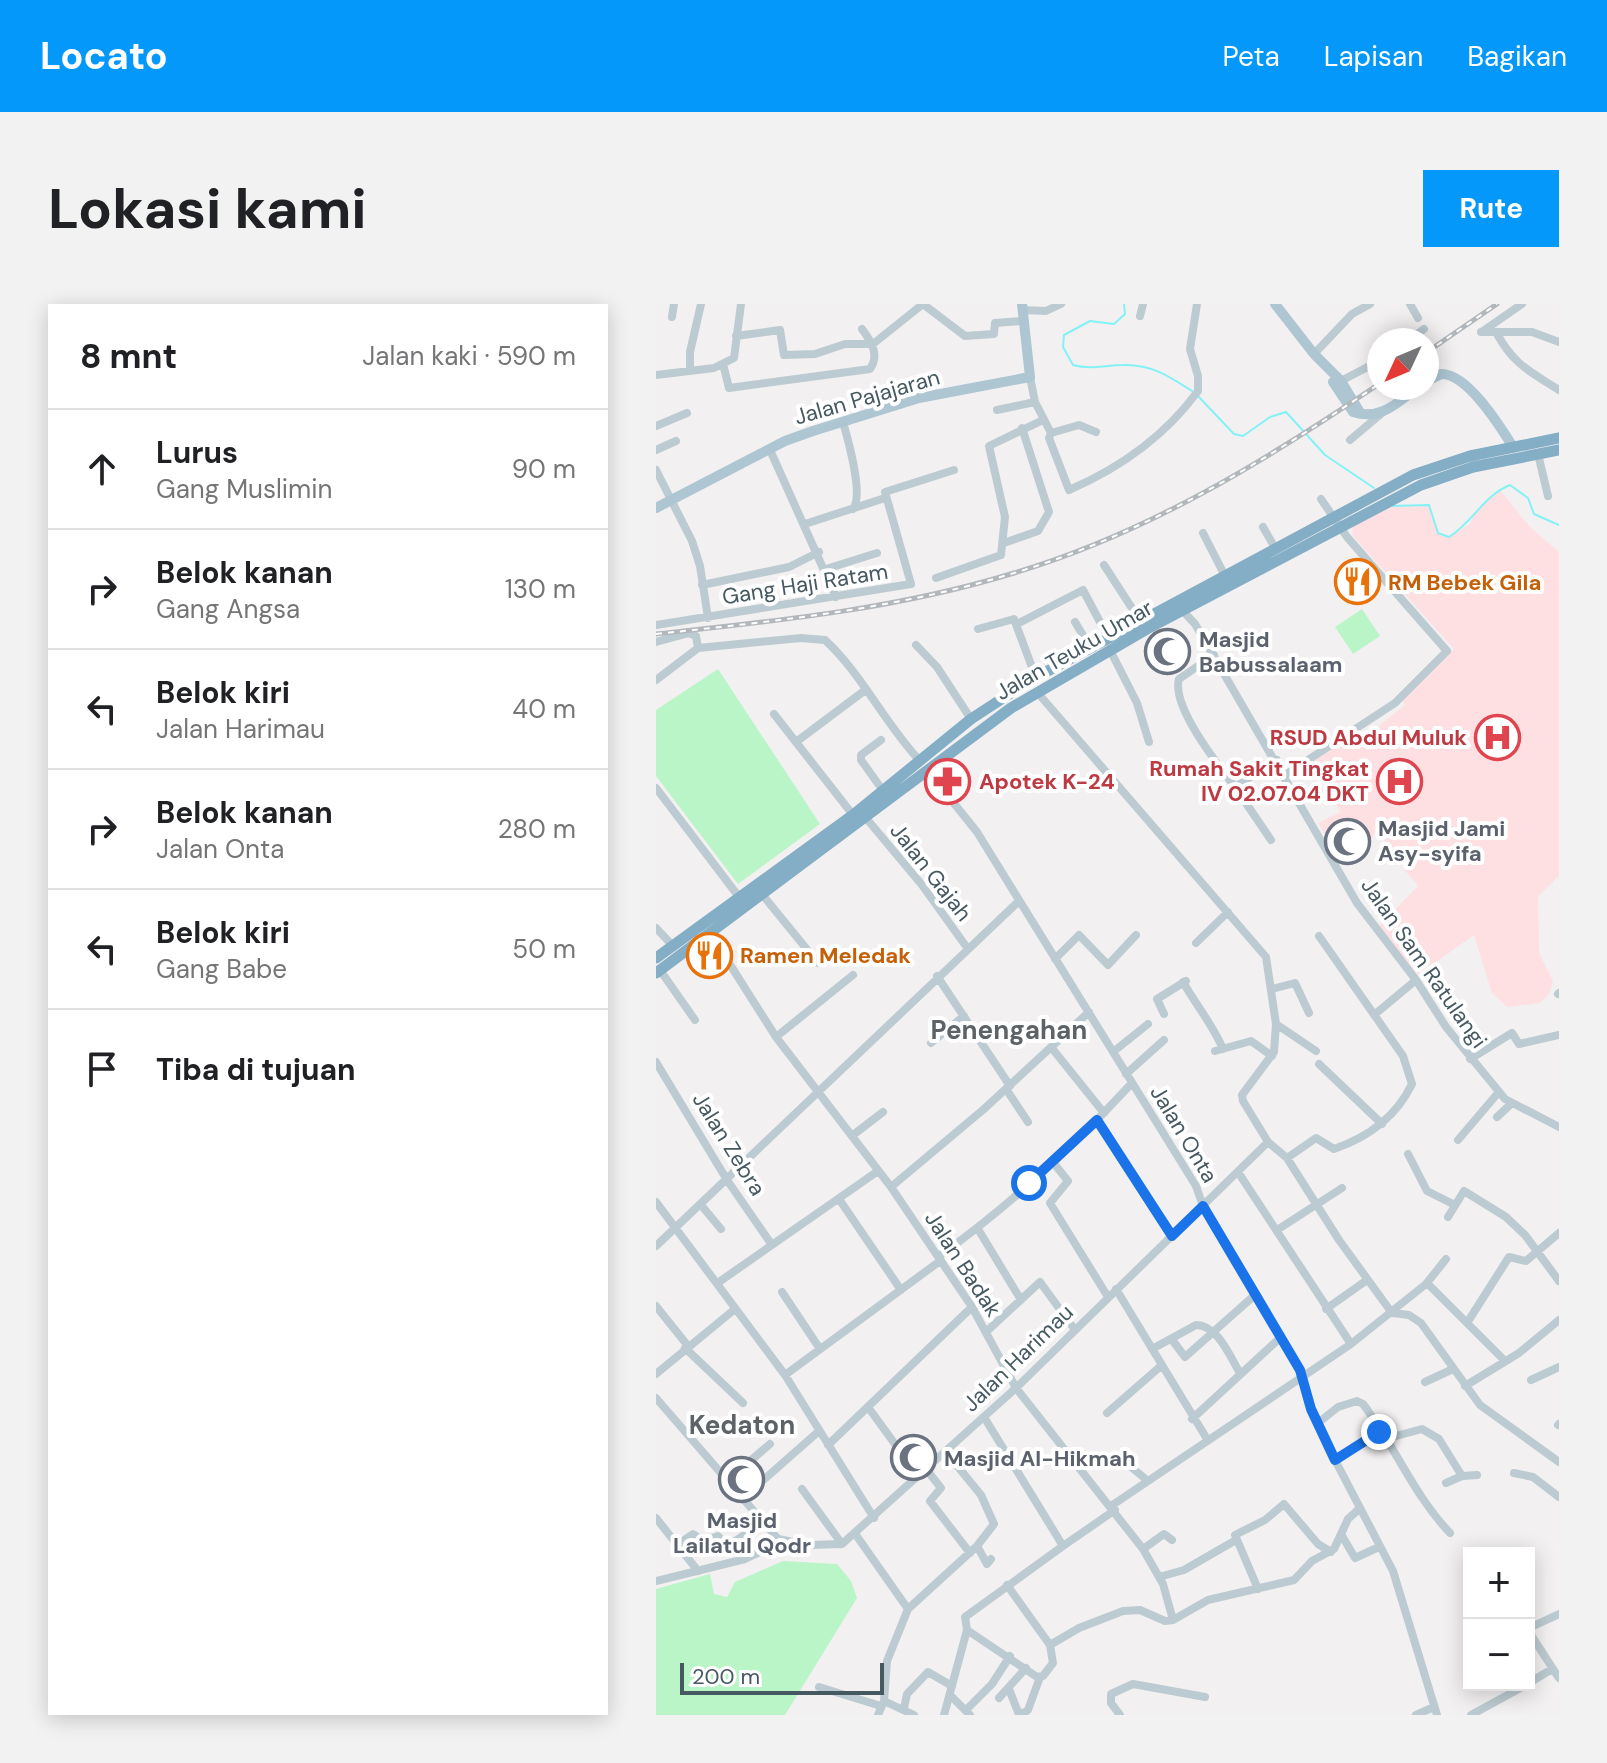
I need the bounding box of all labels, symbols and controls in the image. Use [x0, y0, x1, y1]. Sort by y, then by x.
text: Locato [40, 31, 168, 81]
text: Peta [1223, 38, 1280, 75]
text: Lapisan [1324, 38, 1423, 75]
text: Bagikan [1467, 38, 1567, 75]
button: Rute [1423, 170, 1559, 247]
text: Lokasi kami [48, 172, 367, 245]
north arrow [1367, 328, 1439, 400]
text: 8 mnt [80, 334, 177, 379]
text: Jalan kaki · 590 m [362, 339, 576, 373]
street label: Jalan Pajajaran [791, 362, 943, 432]
text: Lurus [156, 433, 238, 472]
icon: ahead [80, 447, 124, 491]
text: 90 m [512, 452, 576, 486]
text: Gang Muslimin [156, 472, 332, 506]
text: Belok kanan [156, 553, 333, 592]
street label: Gang Haji Ratam [720, 557, 890, 611]
restaurant icon: RM Bebek Gila [1333, 558, 1381, 606]
icon: right [80, 567, 124, 611]
place label: RM Bebek Gila [1388, 568, 1541, 597]
text: 130 m [505, 572, 576, 606]
text: Gang Angsa [156, 592, 300, 626]
street label: Jalan Teuku Umar [990, 593, 1158, 707]
place label: Masjid Babussalaam [1199, 625, 1343, 679]
mosque icon: Masjid Babussalaam [1144, 628, 1192, 676]
text: Belok kiri [156, 673, 290, 712]
icon: left [80, 687, 124, 731]
text: 40 m [512, 692, 576, 726]
text: Jalan Harimau [156, 712, 325, 746]
hospital icon: RSUD Abdul Muluk [1474, 713, 1522, 761]
place label: RSUD Abdul Muluk [1270, 723, 1467, 752]
place label: Rumah Sakit Tingkat IV 02.07.04 DKT [1149, 754, 1369, 808]
pharmacy icon: Apotek K-24 [924, 757, 972, 805]
hospital icon: Rumah Sakit Tingkat IV 02.07.04 DKT [1376, 757, 1424, 805]
place label: Apotek K-24 [979, 767, 1115, 796]
text: Belok kanan [156, 793, 333, 832]
icon: right [80, 807, 124, 851]
text: 280 m [498, 812, 576, 846]
place label: Masjid Jami Asy-syifa [1378, 814, 1505, 868]
street label: Jalan Gajah [884, 817, 978, 927]
mosque icon: Masjid Jami Asy-syifa [1323, 817, 1371, 865]
text: Jalan Onta [156, 832, 284, 866]
street label: Jalan Sam Ratulangi [1354, 872, 1494, 1054]
text: Belok kiri [156, 913, 290, 952]
icon: left [80, 927, 124, 971]
restaurant icon: Ramen Meledak [685, 931, 733, 979]
text: 50 m [512, 932, 576, 966]
place label: Ramen Meledak [740, 941, 911, 970]
text: Gang Babe [156, 952, 287, 986]
district label: Penengahan [931, 1013, 1087, 1047]
icon: arrive [80, 1047, 124, 1091]
text: Tiba di tujuan [156, 1050, 356, 1089]
street label: Jalan Onta [1144, 1080, 1224, 1188]
street label: Jalan Zebra [686, 1087, 772, 1201]
route start [1011, 1165, 1047, 1201]
street label: Jalan Badak [918, 1206, 1008, 1322]
street label: Jalan Harimau [957, 1298, 1079, 1418]
district label: Kedaton [689, 1408, 795, 1442]
route end [1361, 1414, 1397, 1450]
mosque icon: Masjid Al-Hikmah [889, 1434, 937, 1482]
place label: Masjid Al-Hikmah [944, 1444, 1136, 1473]
mosque icon: Masjid Lailatul Qodr [718, 1455, 766, 1503]
place label: Masjid Lailatul Qodr [673, 1506, 811, 1560]
map controls [1463, 1547, 1535, 1691]
button: + [1463, 1547, 1535, 1619]
button: − [1463, 1619, 1535, 1691]
scale bar [680, 1659, 884, 1695]
text: 200 m [692, 1662, 760, 1691]

